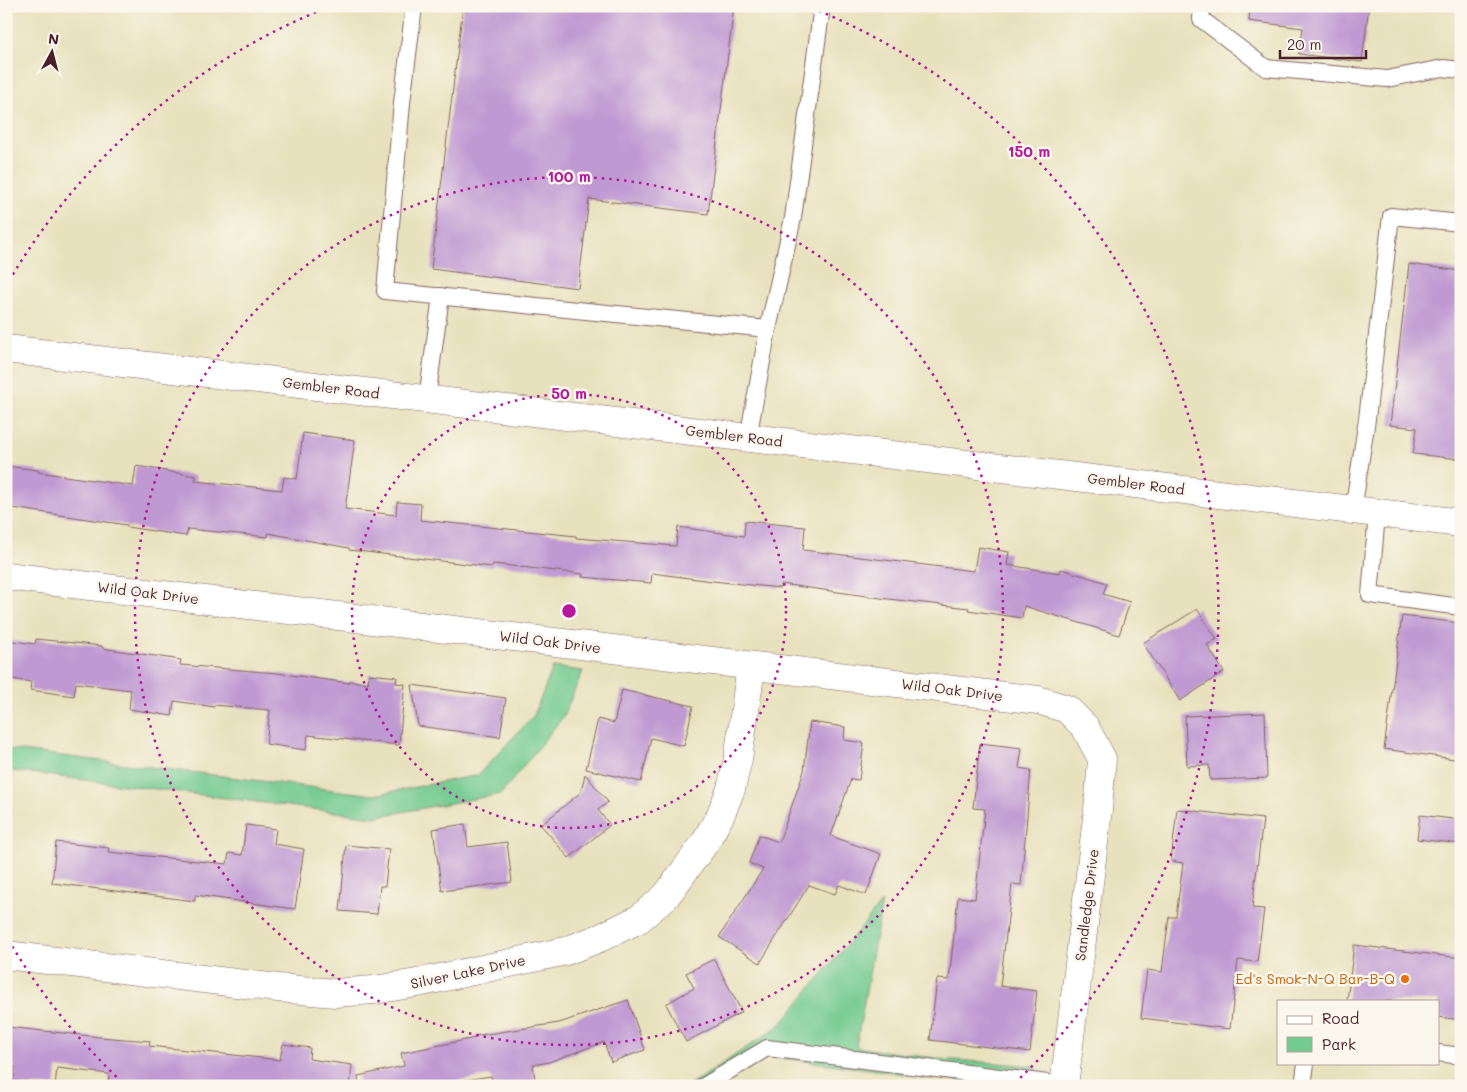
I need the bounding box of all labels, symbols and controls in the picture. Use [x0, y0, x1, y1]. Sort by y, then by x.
north arrow [28, 28, 78, 78]
scale bar [1280, 28, 1366, 60]
text: N [47, 29, 60, 49]
text: 20 m [1287, 34, 1321, 54]
text: 150 m [1008, 141, 1050, 161]
text: 100 m [547, 166, 591, 186]
street label: Gembler Road [281, 372, 381, 403]
text: 50 m [551, 383, 587, 403]
street label: Gembler Road [684, 420, 784, 451]
street label: Gembler Road [1086, 468, 1186, 499]
street label: Wild Oak Drive [96, 577, 200, 608]
centre of rings [560, 602, 578, 620]
street label: Wild Oak Drive [498, 626, 602, 657]
street label: Wild Oak Drive [900, 674, 1004, 705]
street label: Sandledge Drive [1070, 848, 1103, 962]
street label: Silver Lake Drive [409, 950, 527, 993]
place label: Ed's Smok-N-Q Bar-B-Q [1235, 969, 1395, 988]
marker: Ed's Smok-N-Q Bar-B-Q [1399, 973, 1411, 985]
legend [1277, 1000, 1440, 1064]
text: Road [1322, 1008, 1359, 1028]
text: Park [1322, 1034, 1356, 1054]

